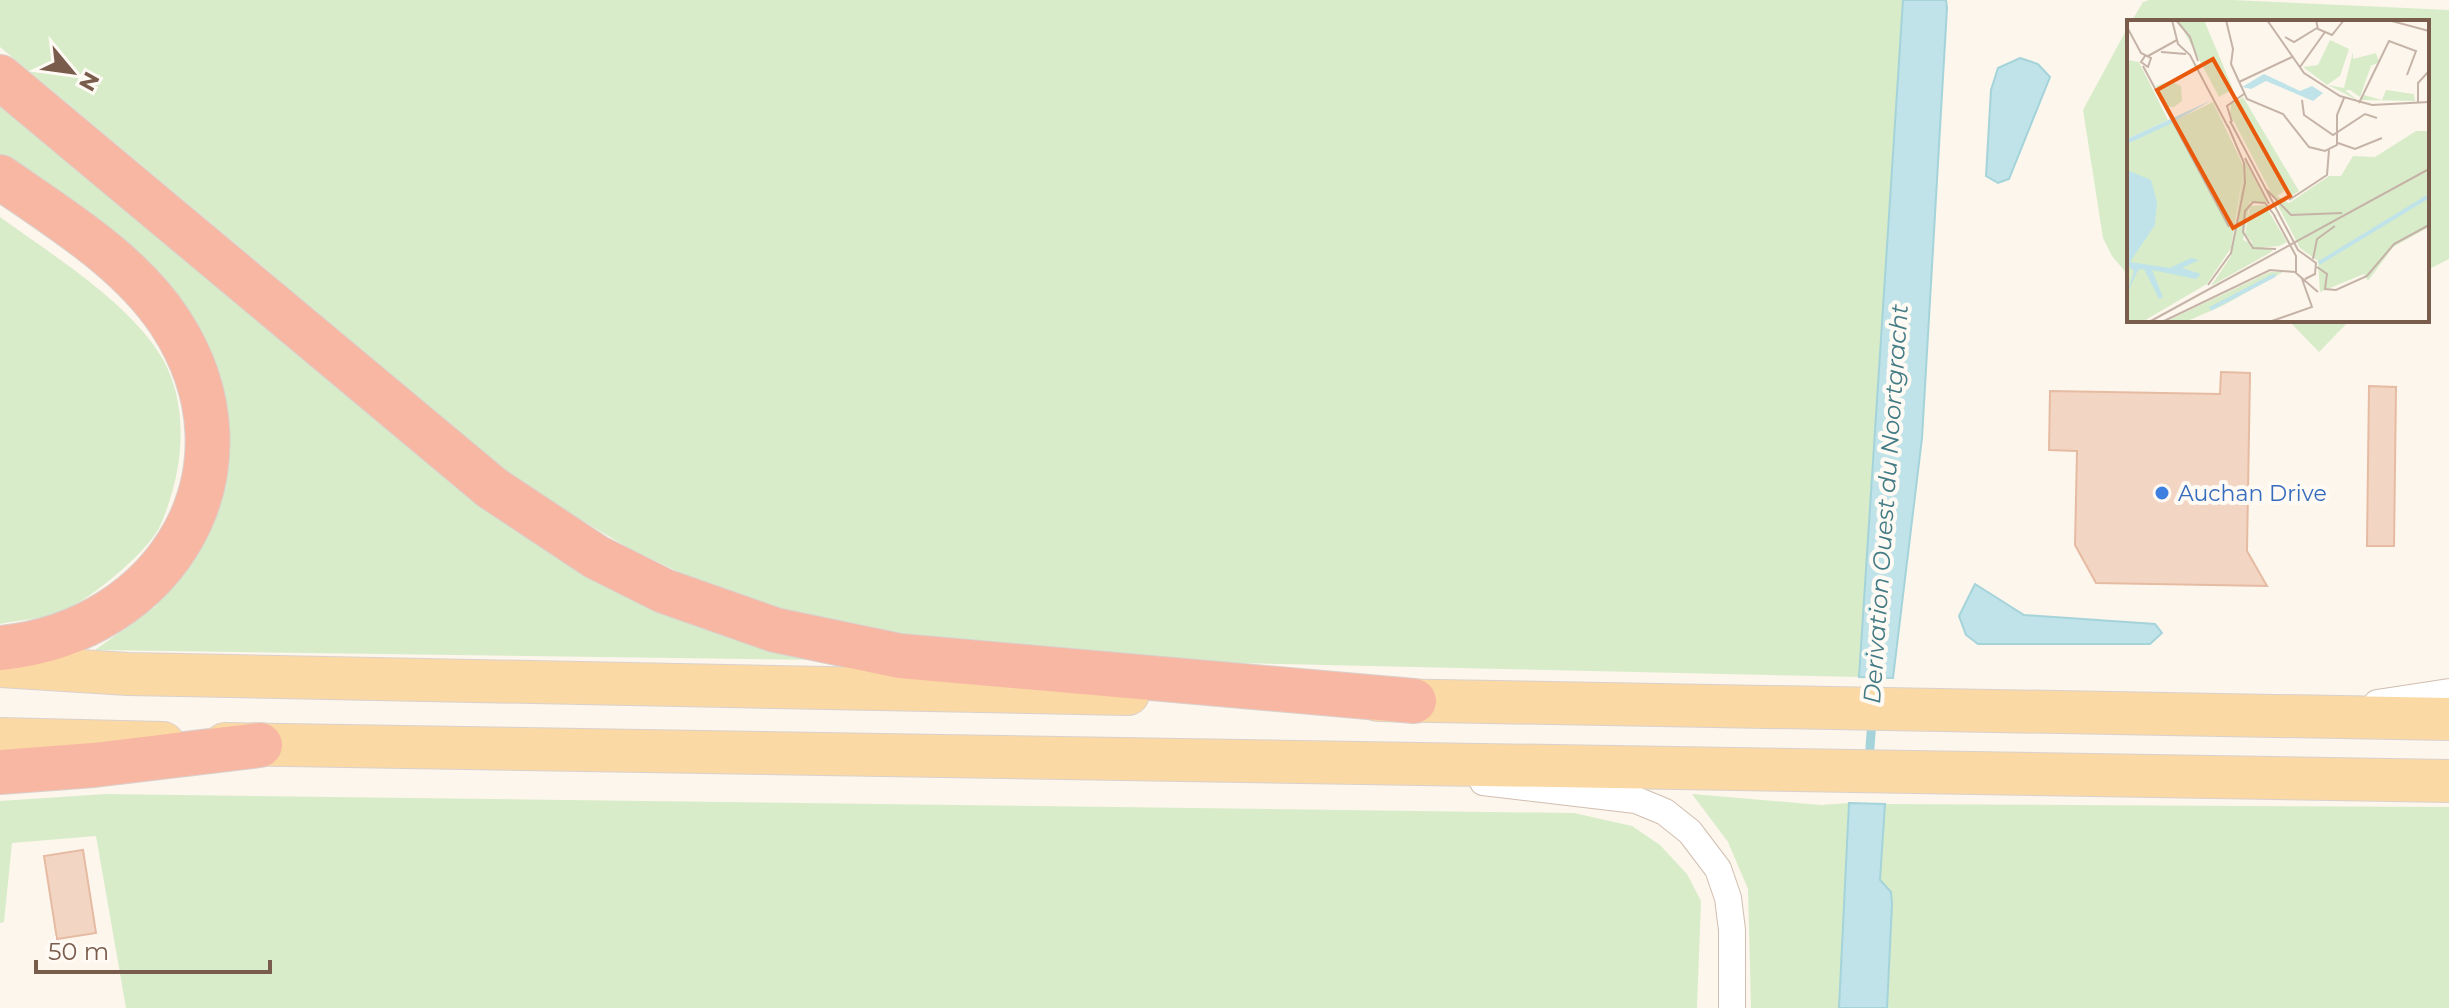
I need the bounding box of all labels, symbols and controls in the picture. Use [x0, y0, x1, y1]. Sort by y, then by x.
inset map [2127, 20, 2429, 322]
north arrow [32, 32, 112, 112]
text: N [73, 67, 105, 96]
water label: Derivation Ouest du Noortgracht [1857, 303, 1914, 705]
place label: Auchan Drive [2178, 480, 2327, 507]
marker: Auchan Drive [2153, 484, 2171, 502]
scale bar [36, 924, 270, 974]
text: 50 m [48, 937, 109, 966]

